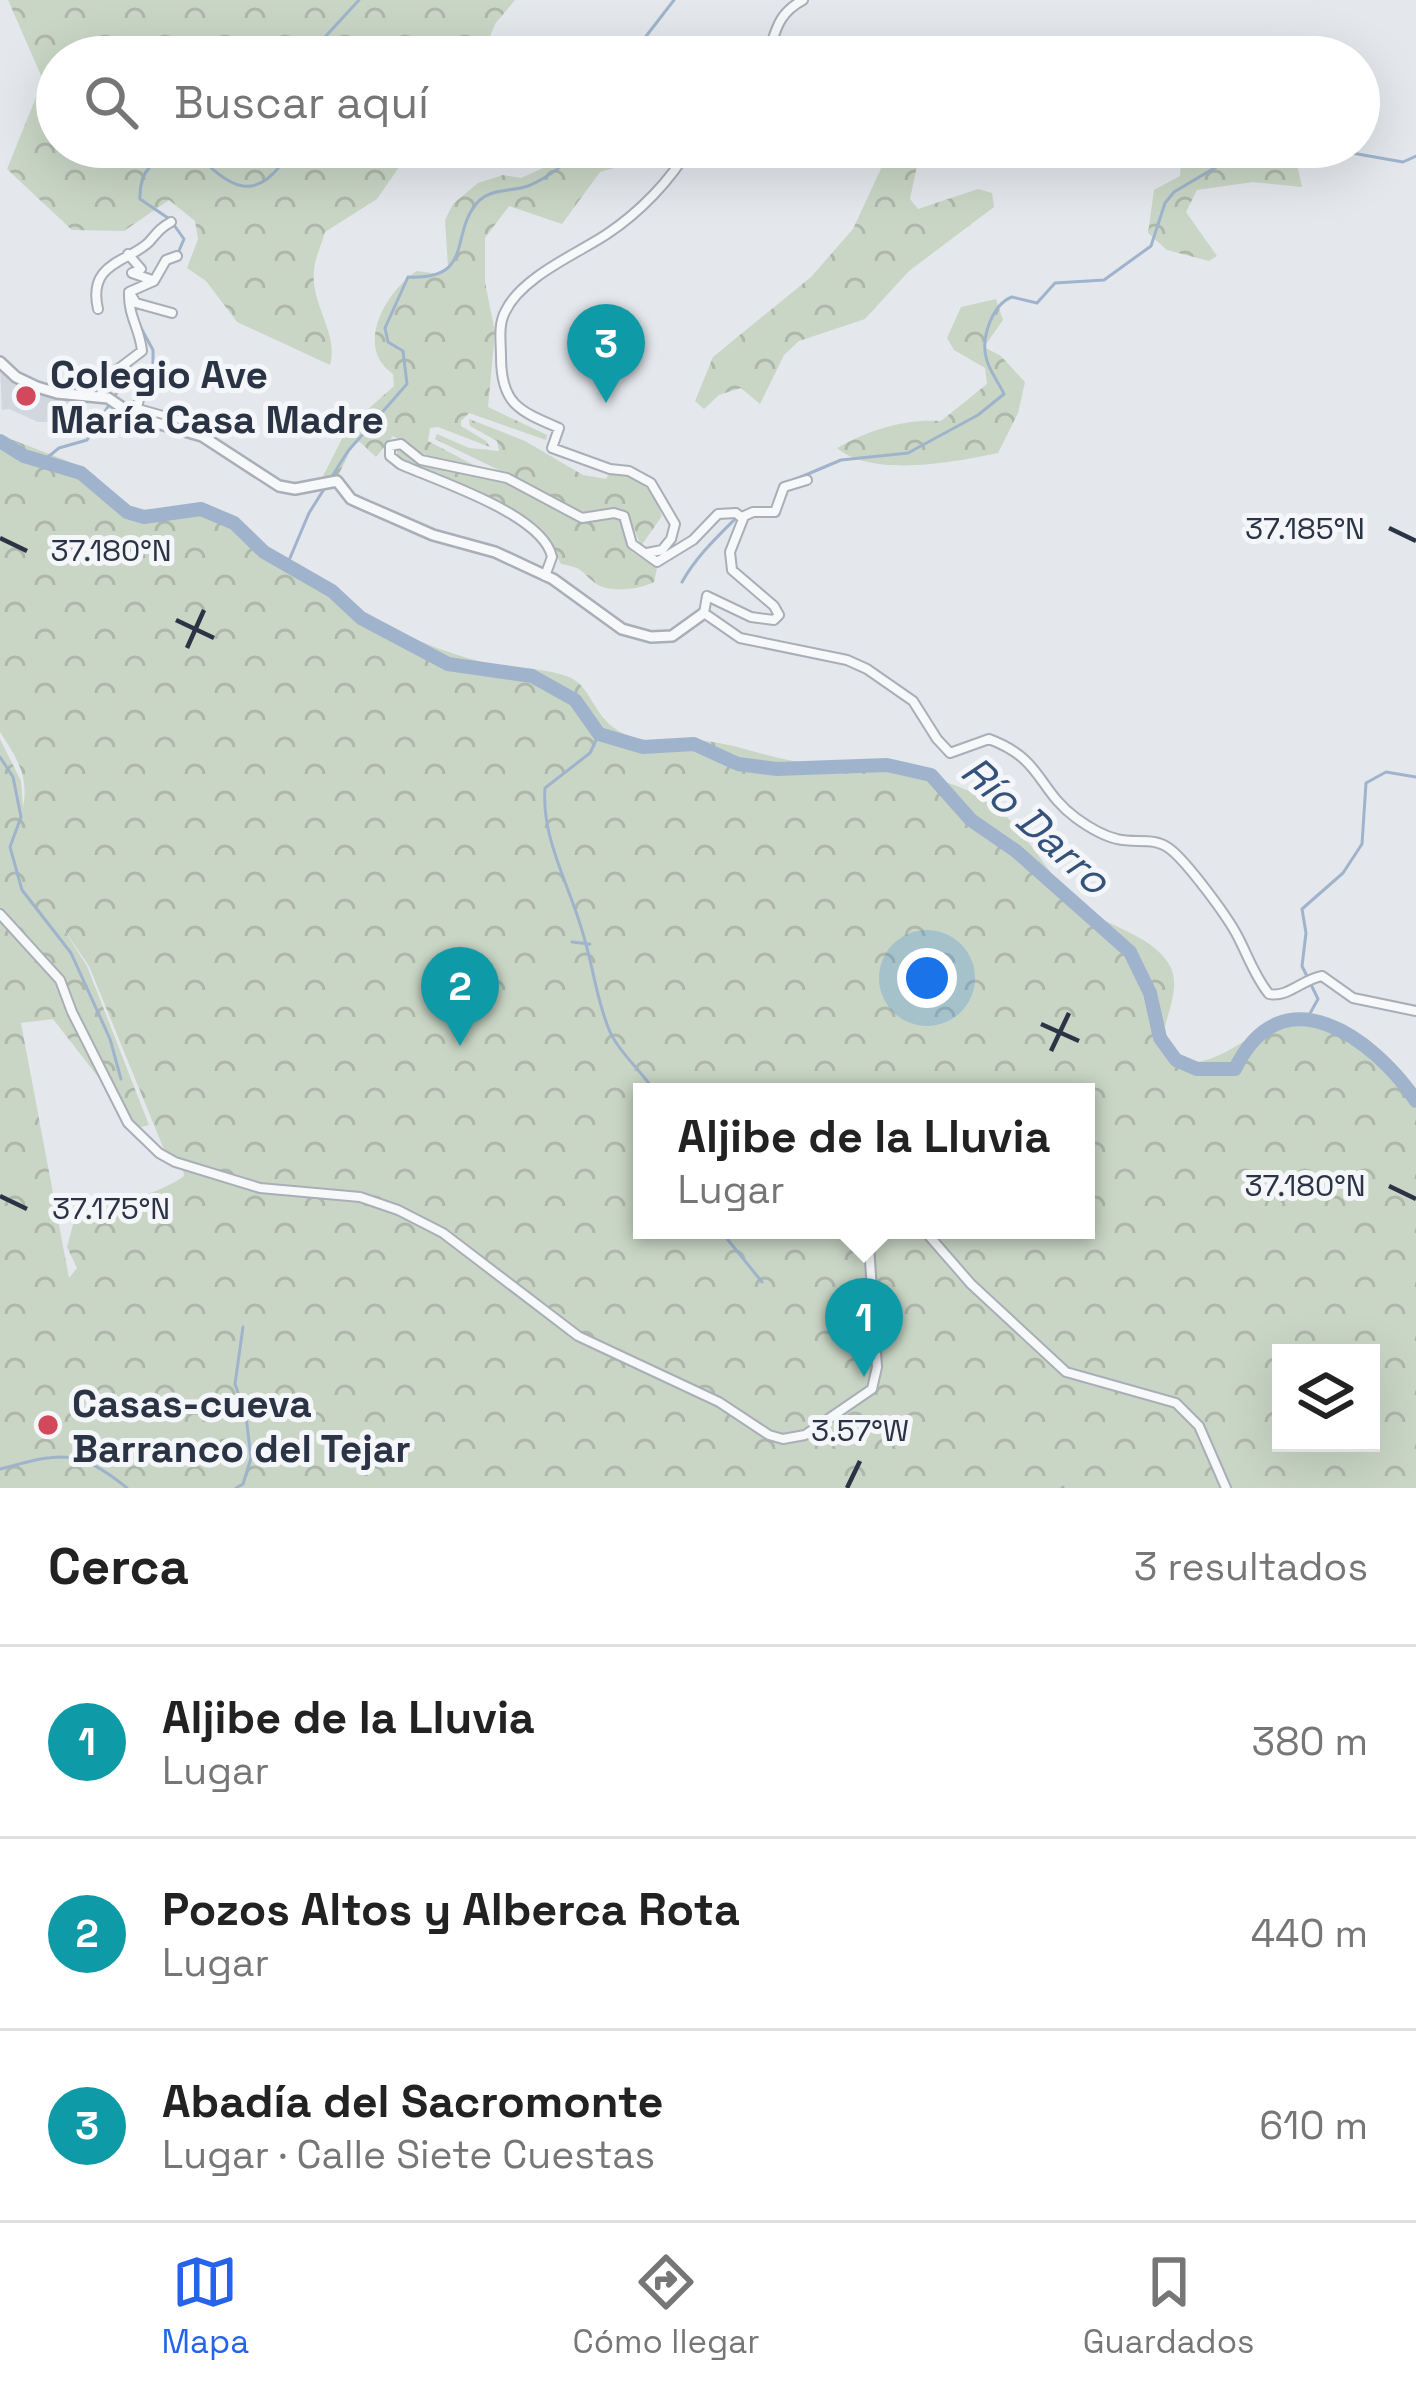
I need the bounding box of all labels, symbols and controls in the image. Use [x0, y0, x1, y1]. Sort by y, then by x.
search box [36, 36, 1380, 168]
icon: search [78, 69, 144, 135]
text: Buscar aquí [174, 74, 429, 131]
pin: 3 [567, 304, 645, 403]
place label: Colegio Ave María Casa Madre [50, 350, 384, 444]
marker: Colegio Ave María Casa Madre [13, 383, 39, 409]
text: 37.185°N [1245, 509, 1365, 548]
text: 37.180°N [50, 531, 172, 570]
water label: Río Darro [950, 744, 1122, 906]
pin: 2 [421, 947, 499, 1046]
your location [897, 948, 957, 1008]
popup [633, 1083, 1095, 1239]
text: Aljibe de la Lluvia [678, 1108, 1050, 1165]
text: Lugar [678, 1165, 785, 1214]
text: 37.180°N [1244, 1166, 1366, 1205]
text: 37.175°N [52, 1189, 170, 1228]
pin: 1 [825, 1278, 903, 1377]
map controls [1272, 1344, 1380, 1452]
button: layers [1272, 1344, 1380, 1452]
place label: Casas-cueva Barranco del Tejar [72, 1379, 411, 1473]
text: 3.57°W [811, 1411, 909, 1450]
marker: Casas-cueva Barranco del Tejar [35, 1412, 61, 1438]
text: Cerca [48, 1534, 189, 1599]
text: 3 resultados [1134, 1542, 1368, 1591]
text: Aljibe de la Lluvia [162, 1689, 535, 1746]
text: 1 [78, 1717, 96, 1766]
text: 380 m [1252, 1717, 1368, 1766]
text: Lugar [162, 1746, 269, 1795]
text: Pozos Altos y Alberca Rota [162, 1881, 740, 1938]
text: 2 [75, 1909, 99, 1958]
text: 440 m [1251, 1909, 1368, 1958]
text: Lugar [162, 1938, 269, 1987]
text: Abadía del Sacromonte [162, 2073, 663, 2130]
text: 3 [75, 2101, 99, 2150]
text: 610 m [1259, 2101, 1368, 2150]
text: Lugar · Calle Siete Cuestas [162, 2130, 655, 2179]
tab: Mapa [162, 2249, 249, 2363]
tab: Cómo llegar [572, 2249, 760, 2363]
tab: Guardados [1083, 2249, 1254, 2363]

